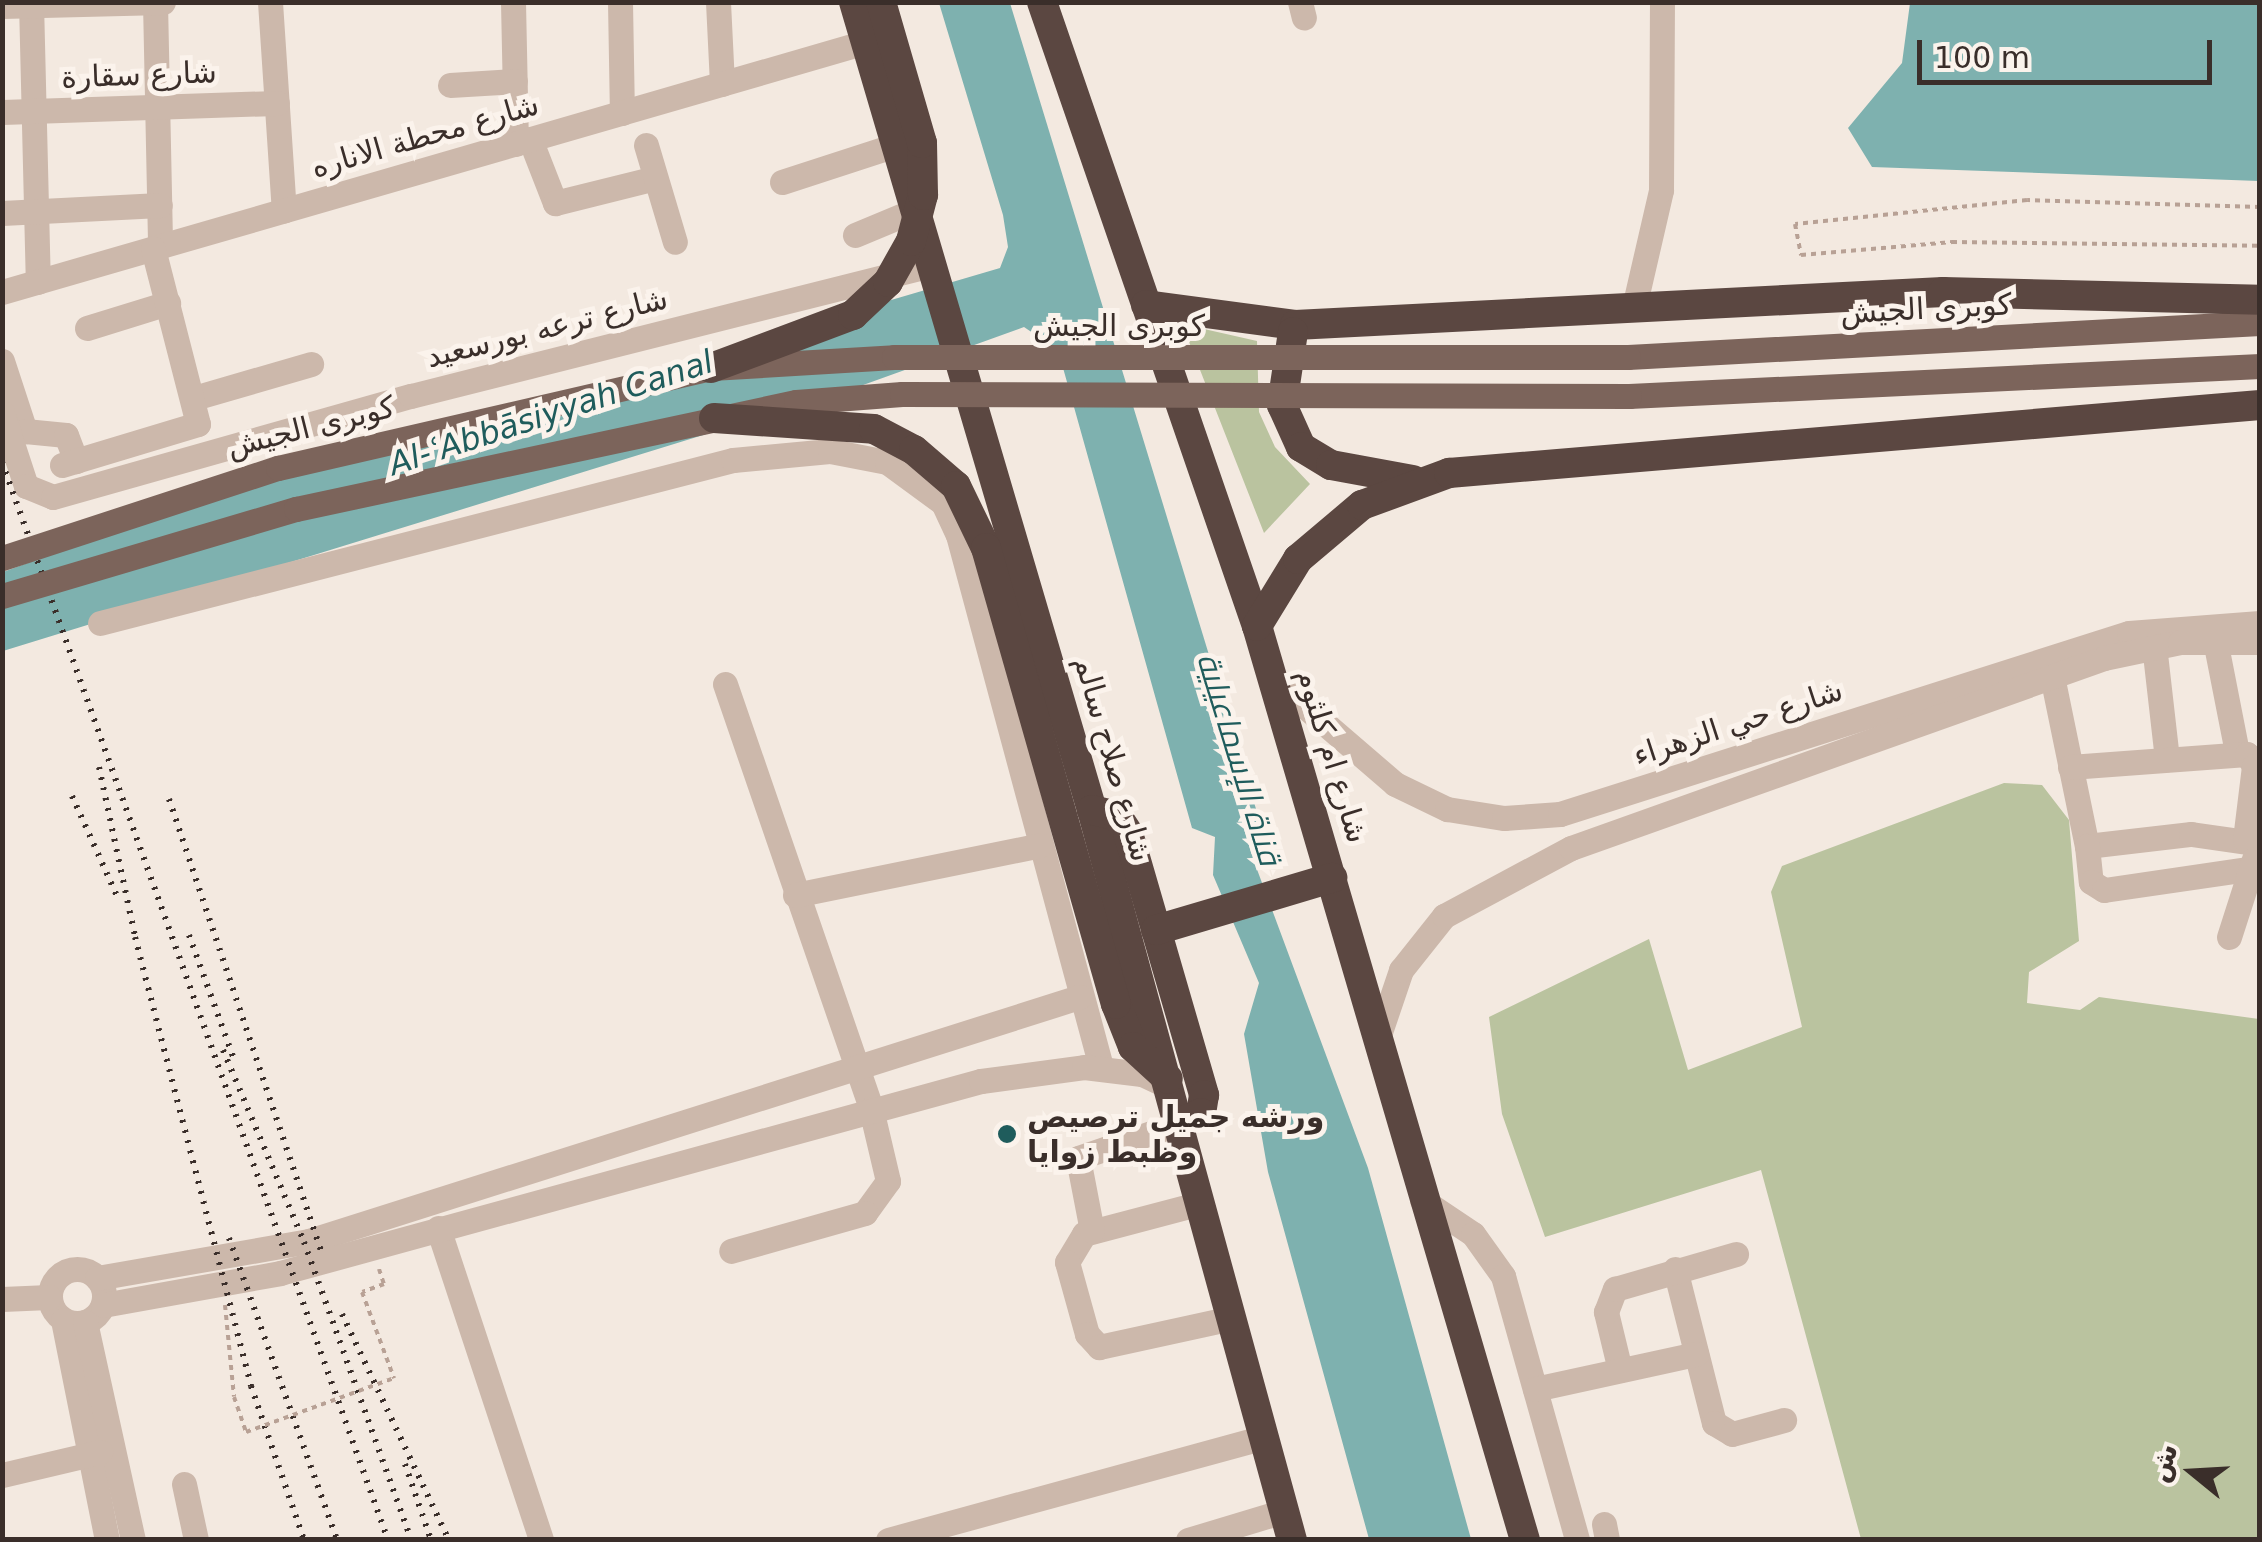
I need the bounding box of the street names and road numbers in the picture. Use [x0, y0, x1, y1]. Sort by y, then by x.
street label: شارع سقارة [60, 54, 218, 96]
street label: شارع محطة الاناره [307, 86, 543, 186]
street label: شارع ترعه بورسعيد [423, 281, 671, 375]
street label: كوبرى الجيش [1839, 287, 2013, 331]
street label: كوبرى الجيش [1033, 308, 1205, 344]
street label: كوبرى الجيش [223, 389, 399, 465]
street label: شارع صلاح سالم [1066, 652, 1160, 866]
street label: شارع ام كلثوم [1288, 665, 1376, 847]
street label: شارع حي الزهراء [1629, 672, 1847, 774]

